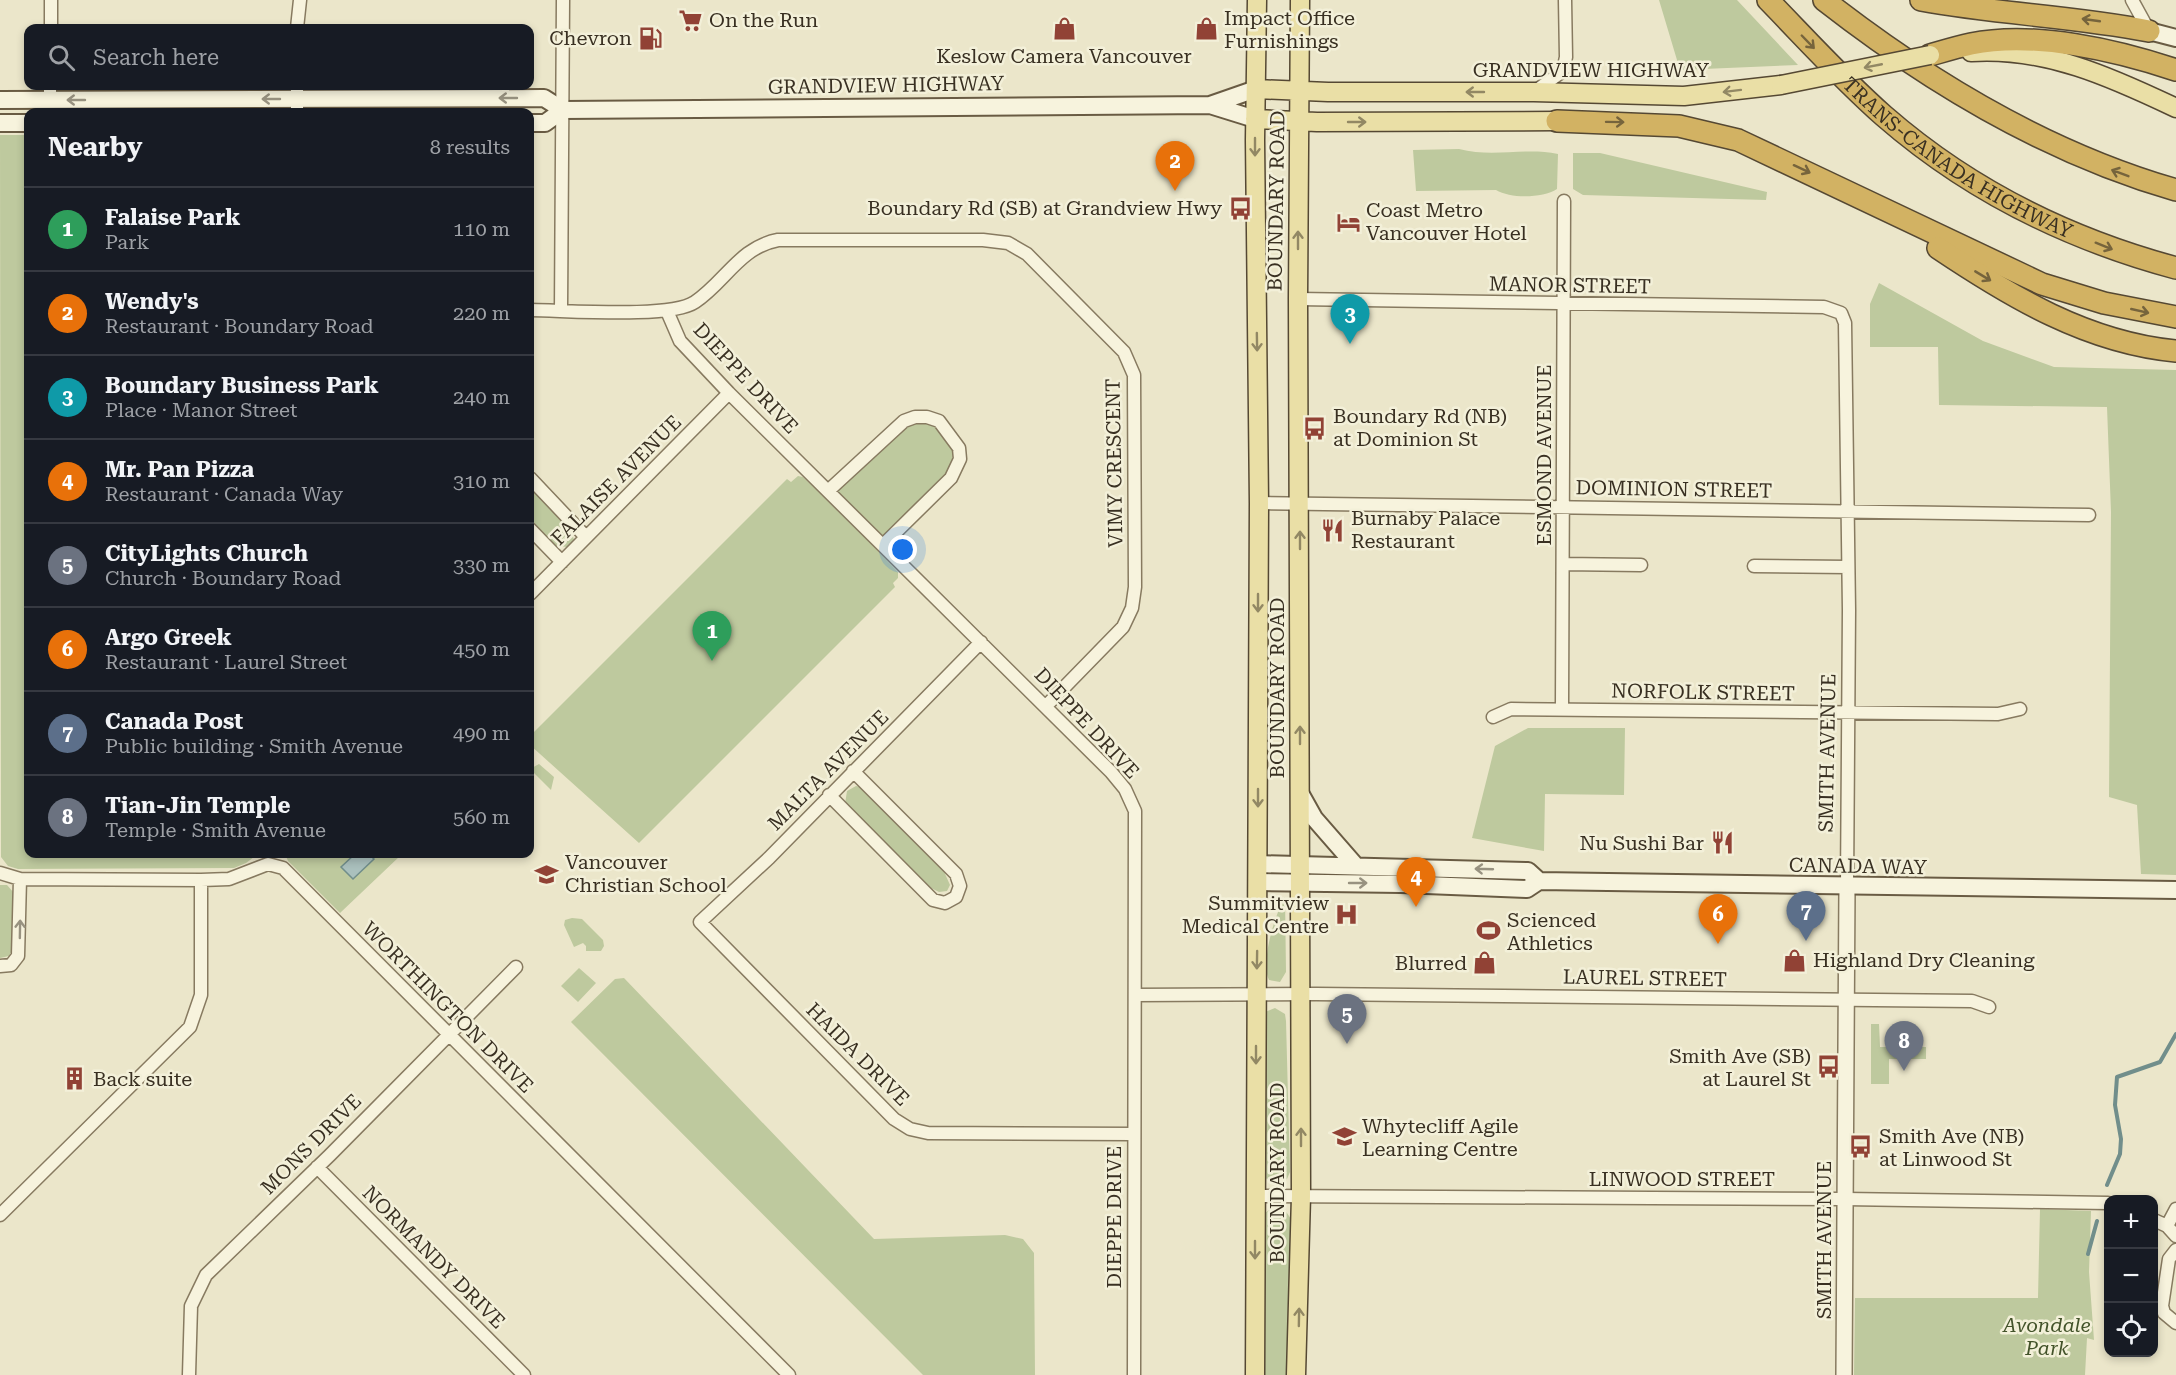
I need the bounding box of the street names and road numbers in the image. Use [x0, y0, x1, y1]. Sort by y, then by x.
street label: GRANDVIEW HIGHWAY [1473, 58, 1710, 82]
street label: GRANDVIEW HIGHWAY [768, 71, 1005, 99]
street label: TRANS-CANADA HIGHWAY [1838, 72, 2077, 243]
street label: BOUNDARY ROAD [1262, 110, 1290, 292]
street label: MANOR STREET [1489, 272, 1651, 298]
street label: DIEPPE DRIVE [689, 318, 803, 438]
street label: ESMOND AVENUE [1532, 364, 1556, 546]
street label: VIMY CRESCENT [1101, 378, 1127, 548]
street label: FALAISE AVENUE [546, 410, 686, 550]
street label: DOMINION STREET [1576, 475, 1772, 503]
street label: BOUNDARY ROAD [1265, 598, 1289, 778]
street label: DIEPPE DRIVE [1030, 663, 1144, 783]
street label: SMITH AVENUE [1814, 673, 1840, 833]
street label: NORFOLK STREET [1611, 678, 1795, 706]
street label: MALTA AVENUE [763, 705, 893, 835]
street label: CANADA WAY [1789, 853, 1928, 879]
street label: WORTHINGTON DRIVE [357, 916, 539, 1098]
street label: LAUREL STREET [1563, 965, 1727, 991]
street label: HAIDA DRIVE [801, 997, 915, 1111]
street label: BOUNDARY ROAD [1265, 1083, 1289, 1263]
street label: MONS DRIVE [256, 1089, 366, 1199]
street label: DIEPPE DRIVE [1102, 1146, 1126, 1288]
street label: SMITH AVENUE [1812, 1161, 1836, 1319]
street label: LINWOOD STREET [1589, 1167, 1775, 1191]
street label: NORMANDY DRIVE [358, 1181, 510, 1333]

